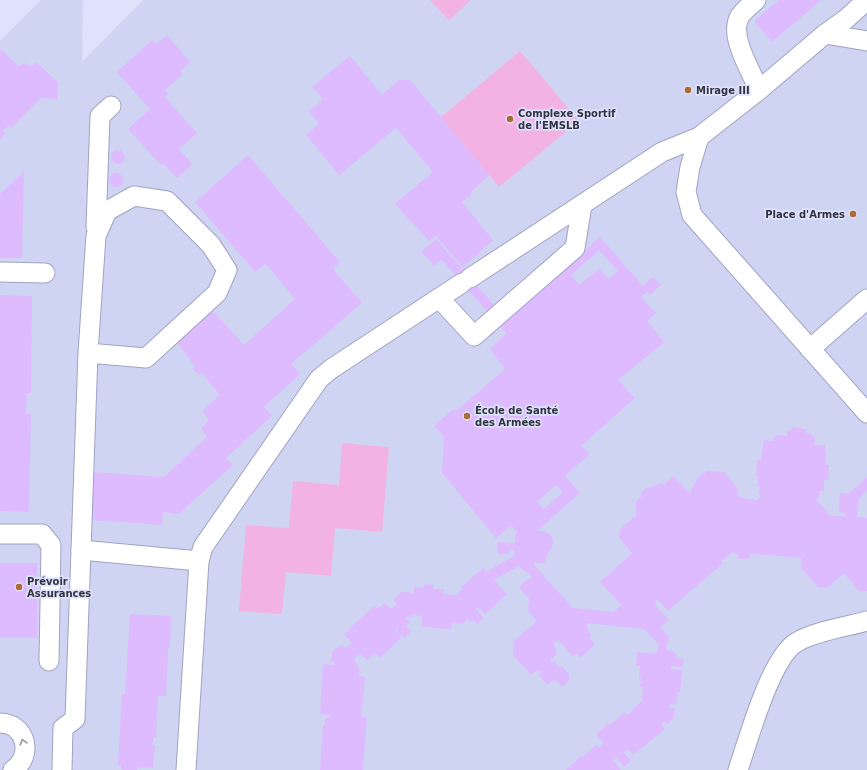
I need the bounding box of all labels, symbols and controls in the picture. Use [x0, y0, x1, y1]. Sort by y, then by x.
marker: Mirage III [683, 85, 693, 95]
place label: Mirage III [696, 85, 750, 96]
place label: Complexe Sportif de l'EMSLB [518, 108, 616, 131]
marker: Complexe Sportif de l'EMSLB [505, 114, 515, 124]
place label: Place d'Armes [765, 209, 845, 220]
marker: Place d'Armes [848, 209, 858, 219]
place label: École de Santé des Armées [475, 404, 559, 428]
marker: École de Santé des Armées [462, 411, 472, 421]
place label: Prévoir Assurances [27, 576, 91, 599]
marker: Prévoir Assurances [14, 582, 24, 592]
one-way arrow [19, 739, 28, 746]

